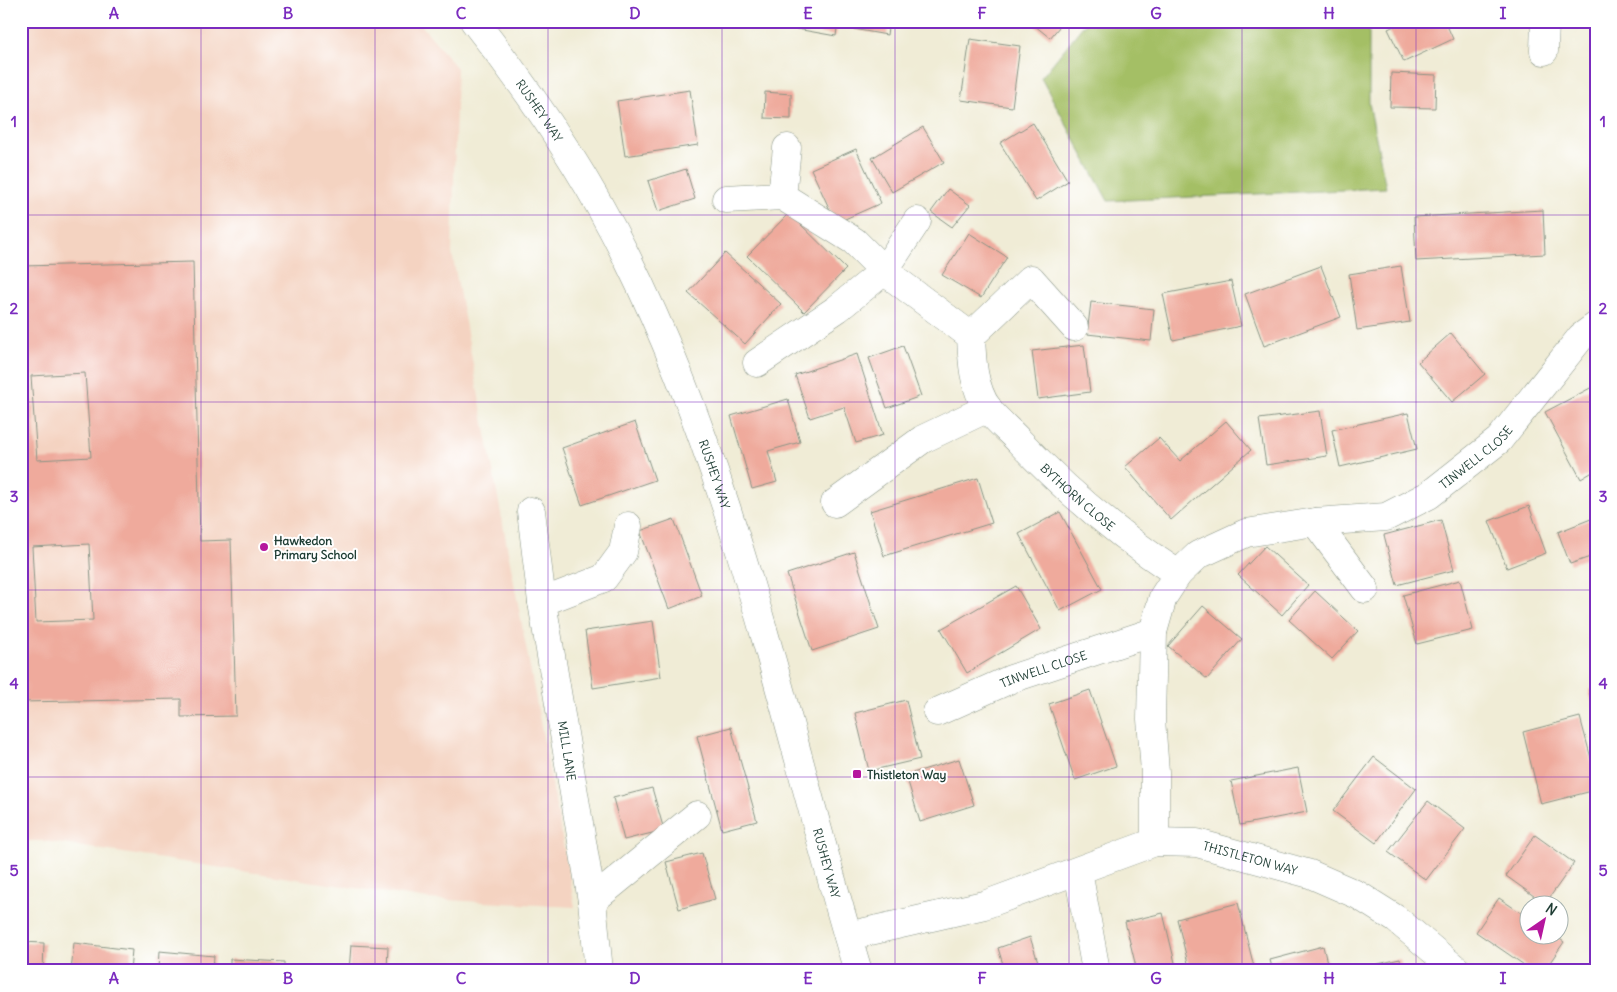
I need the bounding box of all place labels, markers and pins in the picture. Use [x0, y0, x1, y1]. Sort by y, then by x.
place label: Hawkedon Primary School [274, 533, 357, 563]
marker: Hawkedon Primary School [258, 541, 270, 553]
place label: Thistleton Way [867, 767, 946, 783]
marker: Thistleton Way [851, 768, 863, 780]

